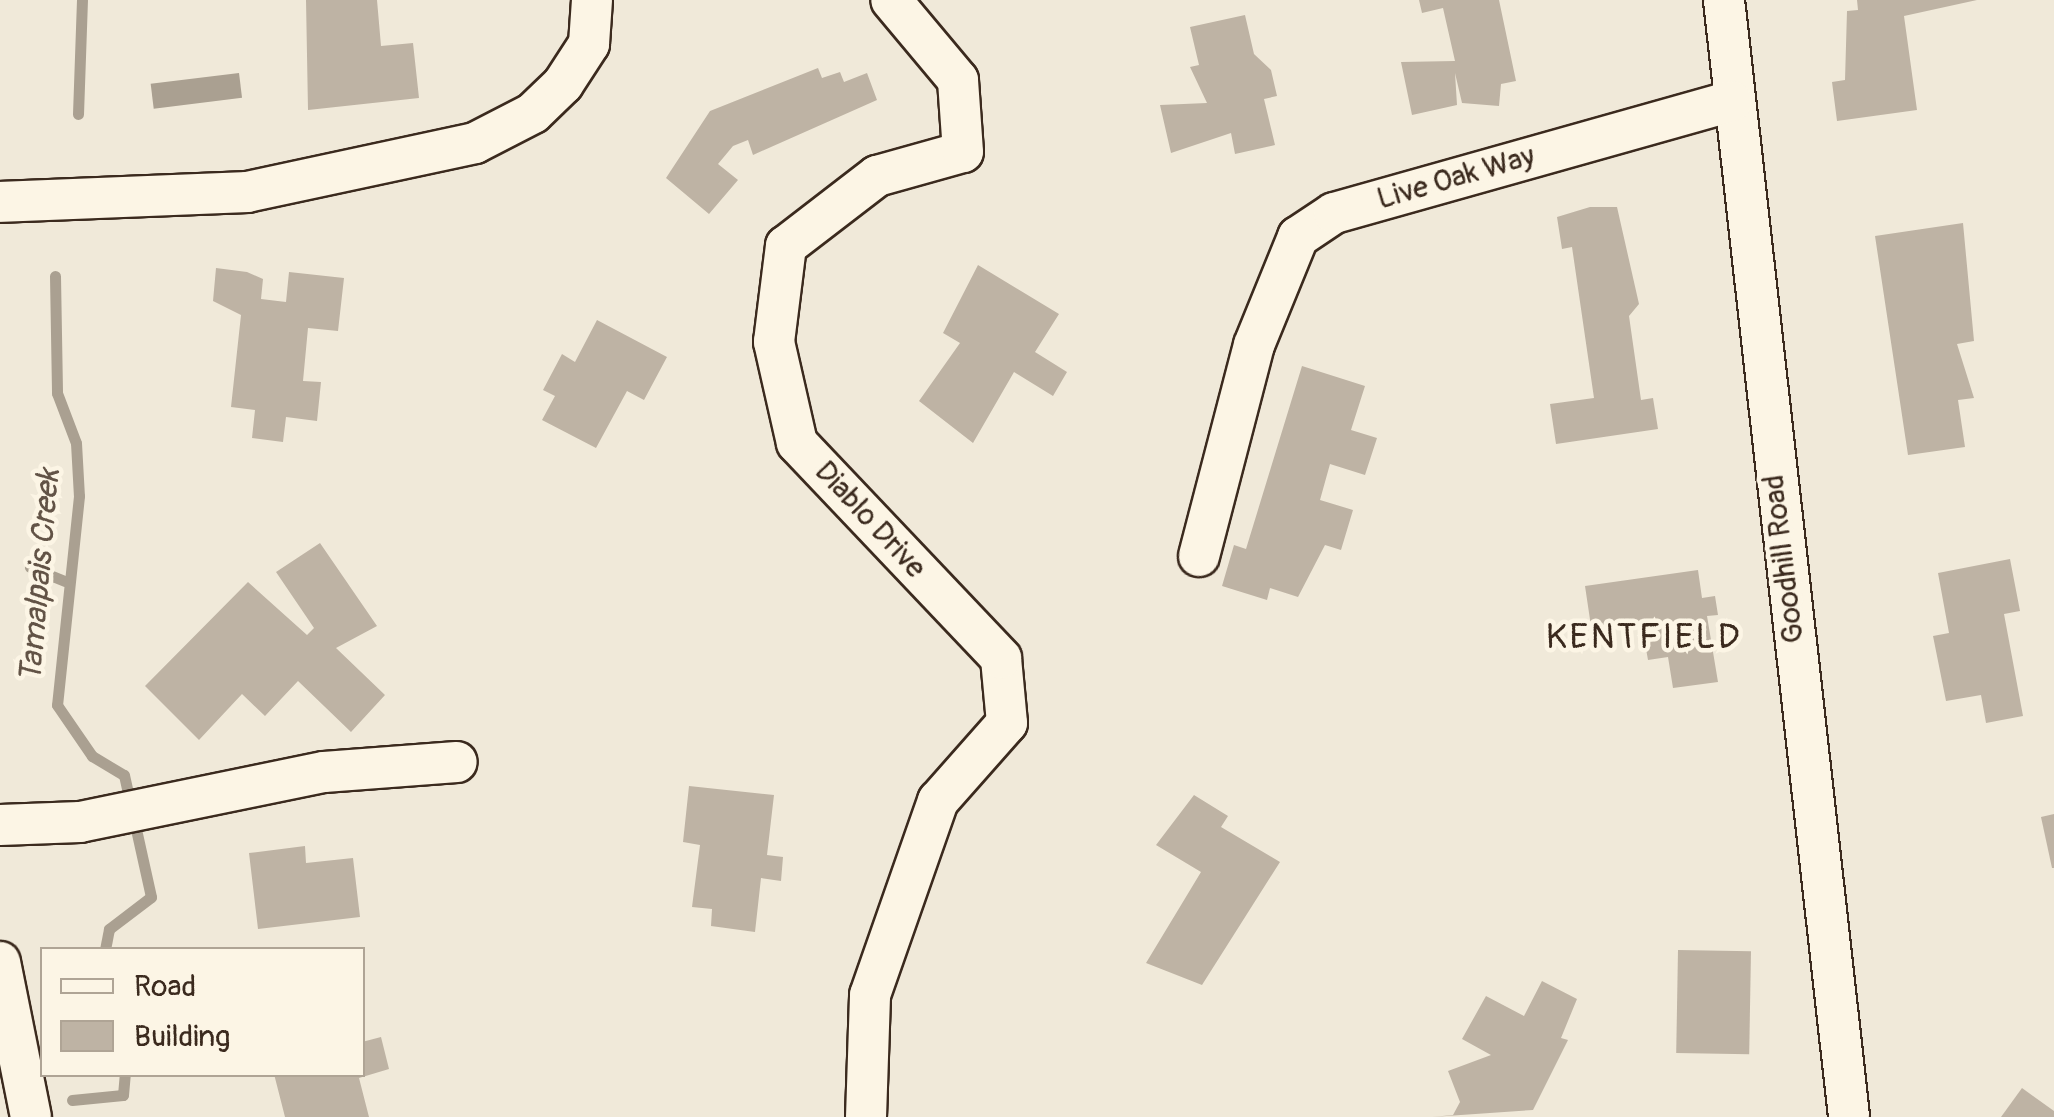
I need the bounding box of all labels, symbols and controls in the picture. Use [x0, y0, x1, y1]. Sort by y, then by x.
street label: Live Oak Way [1373, 138, 1539, 218]
street label: Diablo Drive [807, 454, 933, 586]
water label: Tamalpais Creek [12, 468, 68, 684]
street label: Goodhill Road [1756, 473, 1812, 645]
district label: KENTFIELD [1546, 616, 1742, 658]
legend [40, 947, 365, 1077]
text: Road [134, 968, 196, 1005]
text: Building [134, 1018, 230, 1055]

